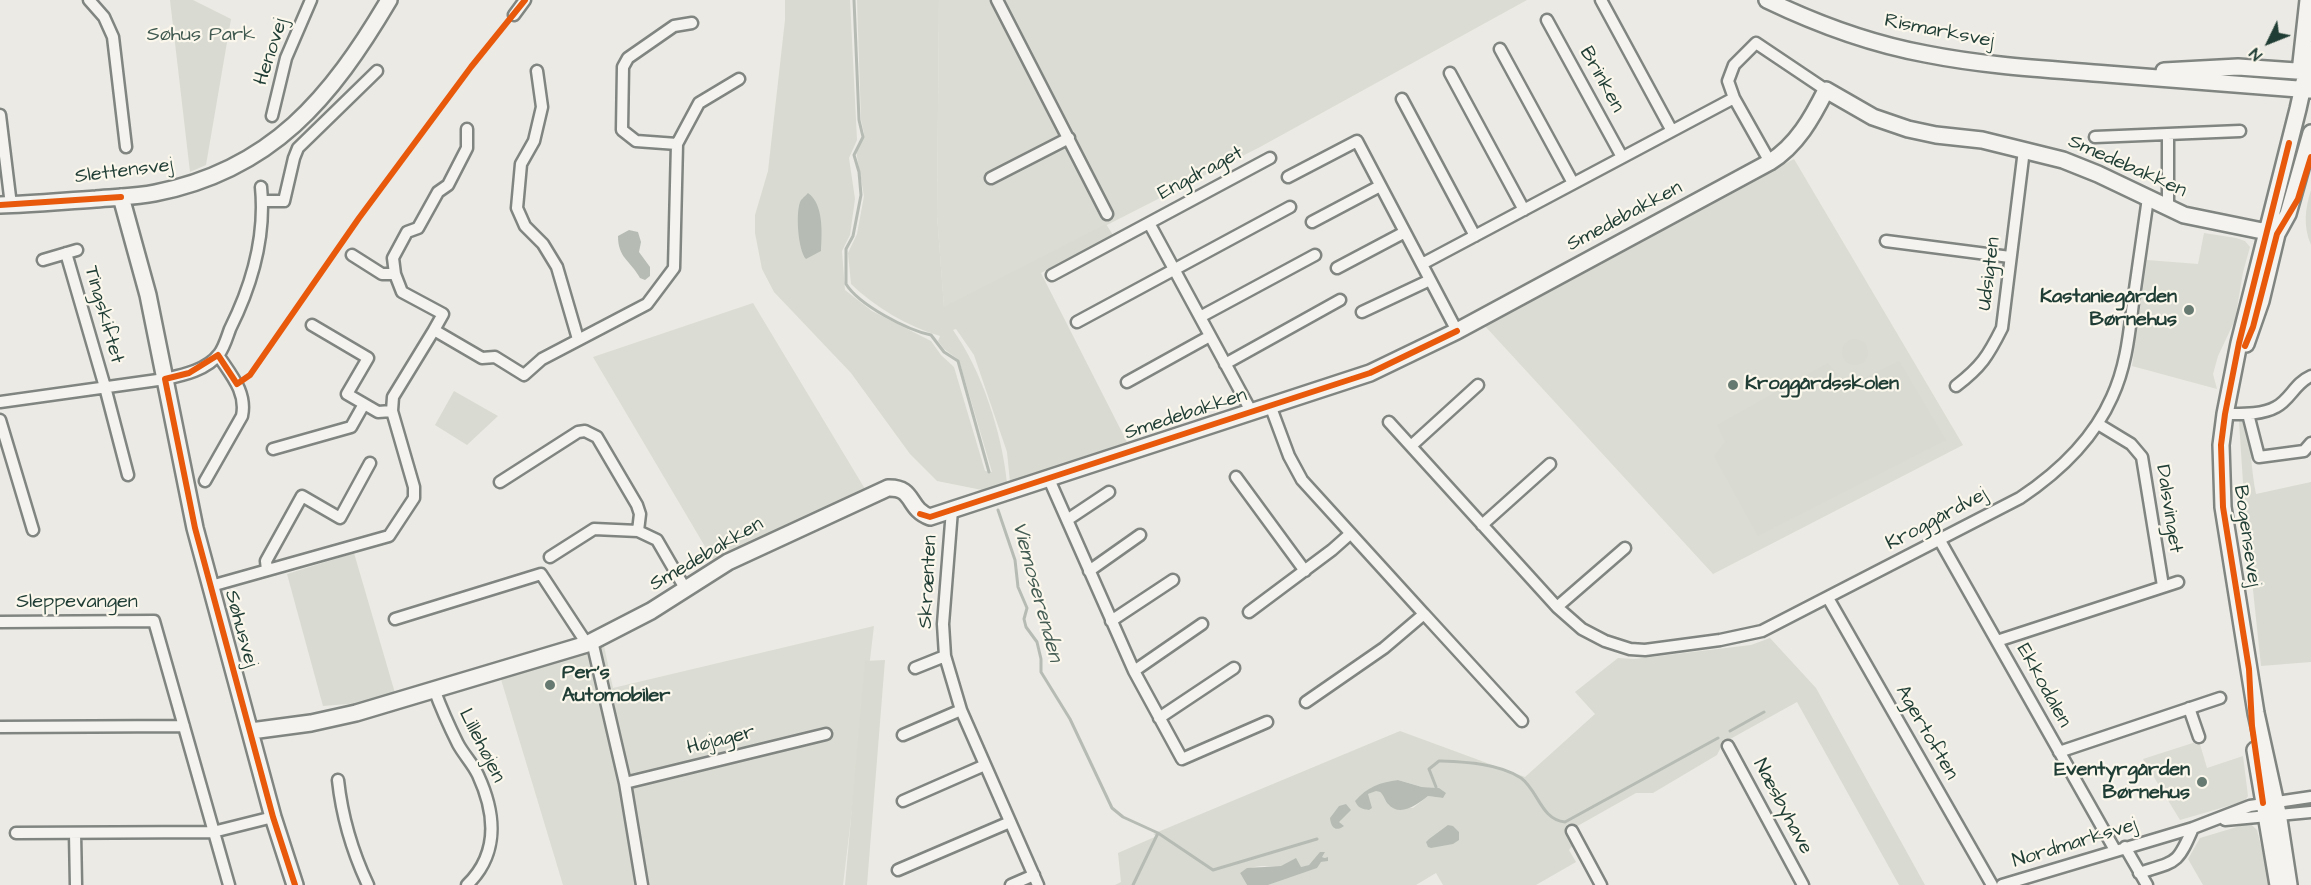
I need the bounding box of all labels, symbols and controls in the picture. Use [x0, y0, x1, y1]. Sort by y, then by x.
street label: Rismarksvej [1882, 10, 1996, 54]
north arrow [2239, 12, 2299, 72]
street label: Henovej [250, 16, 294, 88]
park label: Søhus Park [147, 24, 255, 48]
street label: Brinken [1573, 43, 1629, 117]
text: N [2244, 43, 2267, 65]
street label: Smedebakken [2064, 130, 2190, 204]
street label: Engdraget [1154, 142, 1248, 206]
street label: Slettensvej [74, 154, 174, 190]
street label: Smedebakken [1563, 177, 1687, 257]
street label: Udsigten [1974, 236, 2006, 312]
street label: Tingskiftet [78, 264, 128, 366]
place label: Kastaniegården Børnehus [2040, 286, 2177, 333]
marker: Kastaniegården Børnehus [2182, 303, 2196, 317]
place label: Kroggårdsskolen [1745, 373, 1899, 397]
marker: Kroggårdsskolen [1726, 378, 1740, 392]
street label: Smedebakken [1122, 384, 1250, 446]
street label: Dalsvinget [2149, 463, 2187, 555]
street label: Kroggårdvej [1882, 483, 1992, 557]
street label: Bogensevej [2227, 484, 2265, 588]
street label: Smedebakken [646, 513, 768, 597]
water label: Viemoserenden [1005, 519, 1067, 665]
street label: Skrænten [915, 535, 943, 629]
street label: Søhusvej [218, 588, 262, 670]
street label: Sleppevangen [16, 591, 138, 615]
street label: Ekkodalen [2010, 640, 2076, 732]
place label: Per's Automobiler [562, 662, 670, 709]
marker: Per's Automobiler [543, 678, 557, 692]
street label: Agertoften [1889, 681, 1963, 785]
street label: Lillehøjen [452, 705, 510, 787]
street label: Højager [684, 721, 758, 761]
street label: Næsbyhave [1747, 755, 1817, 859]
place label: Eventyrgården Børnehus [2054, 759, 2190, 806]
marker: Eventyrgården Børnehus [2195, 775, 2209, 789]
street label: Nordmarksvej [2010, 814, 2140, 874]

